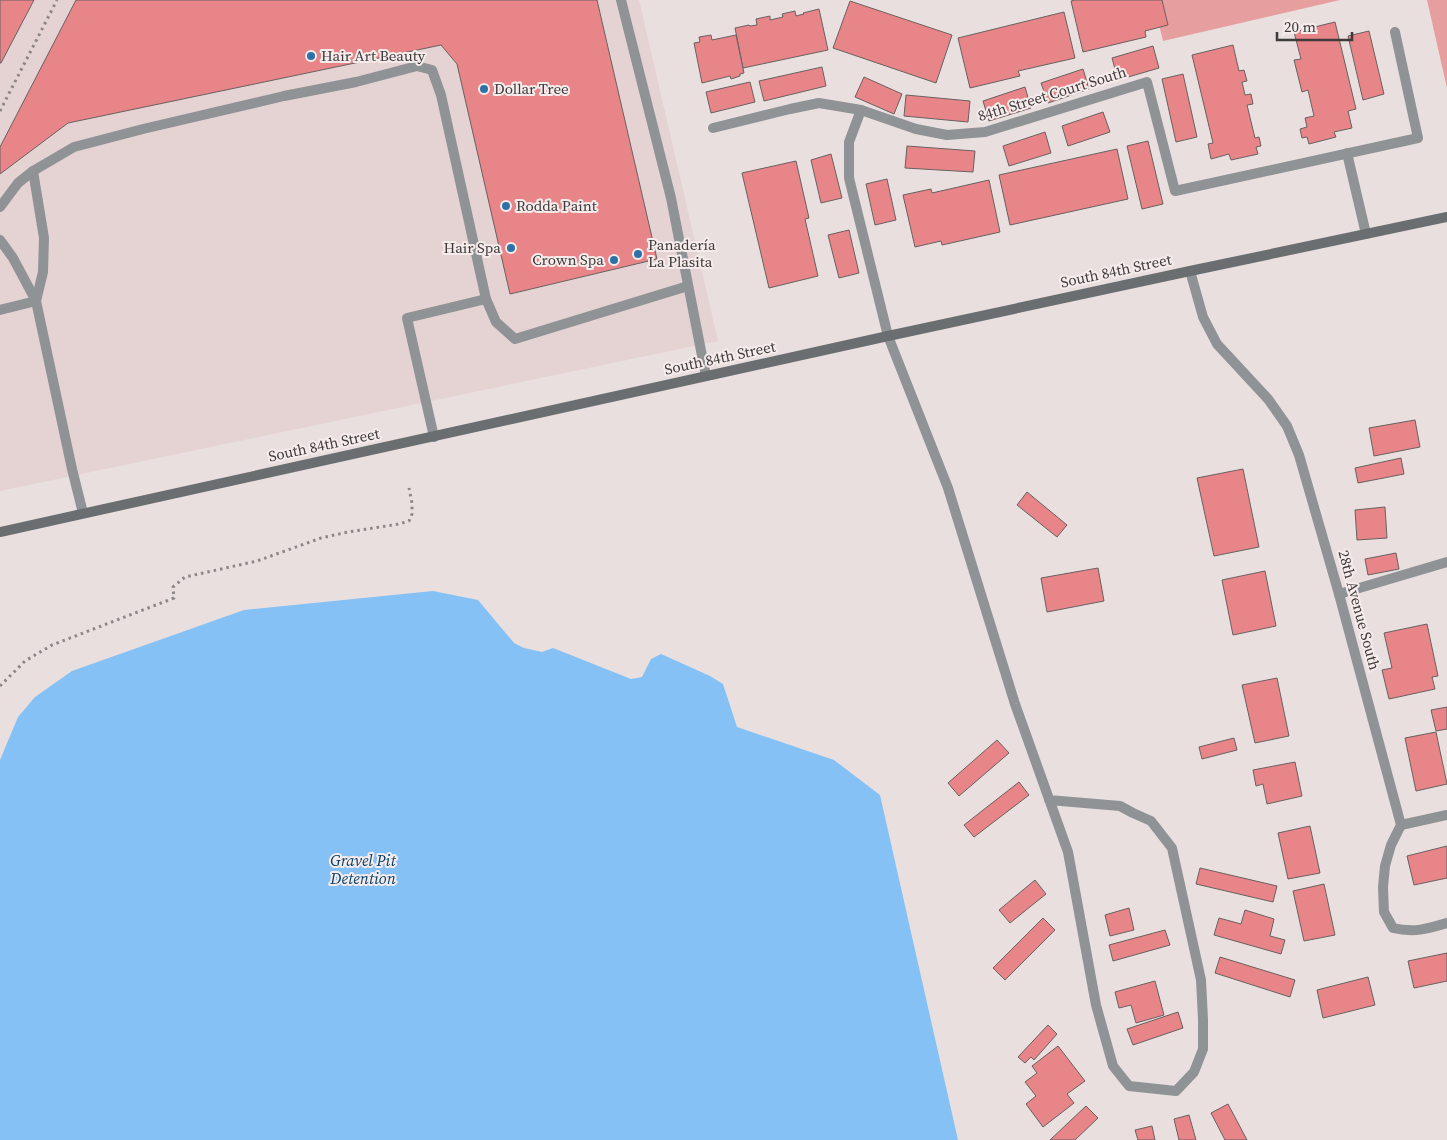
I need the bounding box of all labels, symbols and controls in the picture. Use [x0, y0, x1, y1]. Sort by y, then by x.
scale bar [1277, 10, 1352, 42]
text: 20 m [1284, 16, 1316, 37]
place label: Hair Art Beauty [321, 45, 426, 66]
marker: Hair Art Beauty [305, 50, 317, 62]
street label: 84th Street Court South [975, 61, 1129, 126]
place label: Dollar Tree [494, 78, 569, 99]
marker: Dollar Tree [478, 83, 490, 95]
place label: Rodda Paint [516, 195, 597, 216]
marker: Rodda Paint [500, 200, 512, 212]
place label: Panadería La Plasita [648, 234, 716, 272]
place label: Hair Spa [444, 237, 501, 258]
marker: Hair Spa [505, 242, 517, 254]
marker: Panadería La Plasita [632, 248, 644, 260]
street label: South 84th Street [1058, 248, 1173, 293]
place label: Crown Spa [532, 249, 604, 270]
marker: Crown Spa [608, 254, 620, 266]
street label: South 84th Street [662, 335, 777, 380]
street label: South 84th Street [266, 422, 381, 467]
street label: 28th Avenue South [1333, 547, 1386, 672]
water label: Gravel Pit Detention [329, 849, 396, 889]

